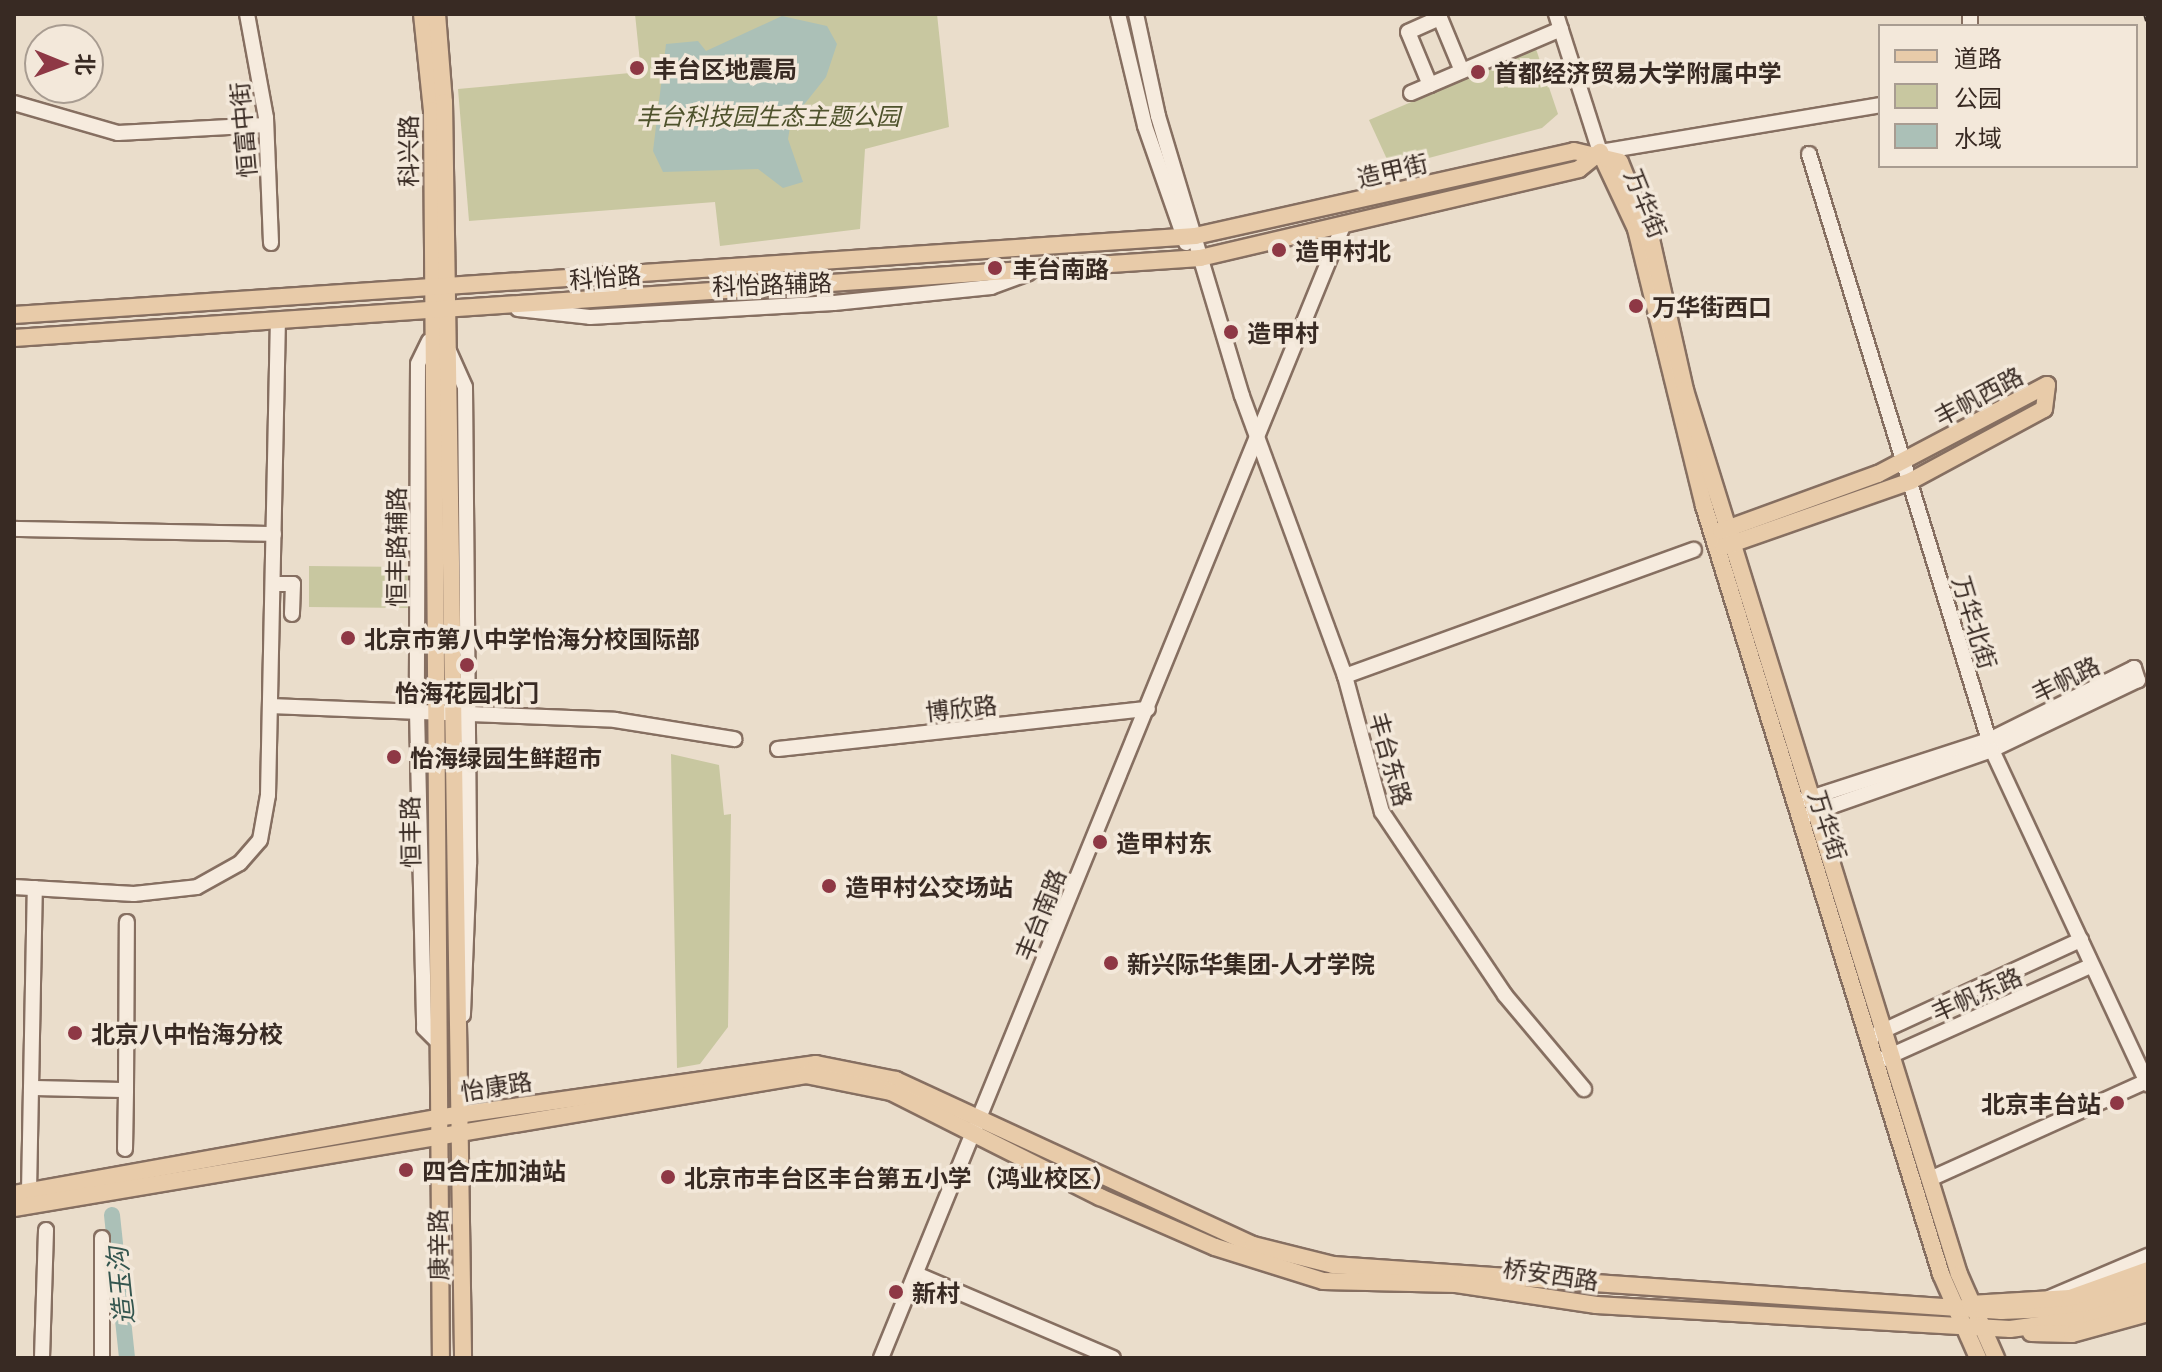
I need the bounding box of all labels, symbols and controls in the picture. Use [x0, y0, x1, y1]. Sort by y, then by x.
north arrow [24, 24, 104, 104]
legend [1878, 24, 2138, 168]
text: 道路 [1954, 39, 2002, 74]
text: 北 [70, 53, 103, 76]
place label: 丰台区地震局 [653, 54, 797, 82]
place label: 首都经济贸易大学附属中学 [1494, 58, 1782, 86]
marker: 丰台区地震局 [628, 59, 646, 77]
marker: 首都经济贸易大学附属中学 [1469, 63, 1487, 81]
text: 公园 [1954, 79, 2002, 114]
street label: 恒富中街 [223, 81, 261, 179]
park label: 丰台科技园生态主题公园 [636, 101, 900, 129]
street label: 科兴路 [393, 115, 421, 187]
text: 水域 [1954, 119, 2002, 154]
street label: 造甲街 [1354, 147, 1430, 191]
street label: 万华街 [1620, 164, 1674, 242]
place label: 造甲村北 [1295, 236, 1391, 264]
marker: 造甲村北 [1270, 241, 1288, 259]
place label: 丰台南路 [1013, 254, 1109, 282]
marker: 丰台南路 [984, 257, 1006, 279]
street label: 科怡路 [568, 259, 642, 293]
street label: 科怡路辅路 [712, 267, 832, 299]
place label: 万华街西口 [1652, 292, 1772, 320]
marker: 万华街西口 [1627, 297, 1645, 315]
place label: 造甲村 [1247, 318, 1319, 346]
marker: 造甲村 [1222, 323, 1240, 341]
street label: 丰帆西路 [1929, 360, 2027, 430]
street label: 恒丰路辅路 [381, 487, 409, 607]
street label: 万华北街 [1948, 572, 2004, 672]
place label: 北京市第八中学怡海分校国际部 [364, 624, 700, 652]
marker: 北京市第八中学怡海分校国际部 [339, 629, 357, 647]
street label: 丰帆路 [2026, 649, 2104, 707]
marker: 怡海花园北门 [458, 656, 476, 674]
place label: 怡海花园北门 [395, 678, 539, 706]
street label: 博欣路 [924, 689, 998, 725]
street label: 丰台东路 [1365, 709, 1419, 809]
place label: 怡海绿园生鲜超市 [410, 743, 602, 771]
marker: 怡海绿园生鲜超市 [385, 748, 403, 766]
street label: 万华街 [1804, 786, 1854, 864]
street label: 恒丰路 [394, 796, 424, 868]
place label: 造甲村东 [1116, 828, 1212, 856]
marker: 造甲村东 [1091, 833, 1109, 851]
street label: 丰台南路 [1008, 864, 1070, 964]
place label: 造甲村公交场站 [845, 872, 1013, 900]
marker: 造甲村公交场站 [820, 877, 838, 895]
place label: 新兴际华集团-人才学院 [1127, 949, 1375, 977]
marker: 新兴际华集团-人才学院 [1102, 954, 1120, 972]
street label: 丰帆东路 [1926, 960, 2026, 1026]
place label: 北京八中怡海分校 [91, 1019, 283, 1047]
marker: 北京八中怡海分校 [66, 1024, 84, 1042]
street label: 怡康路 [458, 1065, 534, 1105]
place label: 北京丰台站 [1981, 1089, 2101, 1117]
marker: 北京丰台站 [2108, 1094, 2126, 1112]
place label: 四合庄加油站 [422, 1156, 566, 1184]
marker: 四合庄加油站 [397, 1161, 415, 1179]
place label: 北京市丰台区丰台第五小学（鸿业校区） [684, 1163, 1116, 1191]
marker: 北京市丰台区丰台第五小学（鸿业校区） [659, 1168, 677, 1186]
street label: 康辛路 [422, 1209, 452, 1281]
water label: 造玉沟 [99, 1246, 139, 1326]
street label: 桥安西路 [1501, 1252, 1601, 1294]
place label: 新村 [912, 1278, 960, 1306]
marker: 新村 [887, 1283, 905, 1301]

